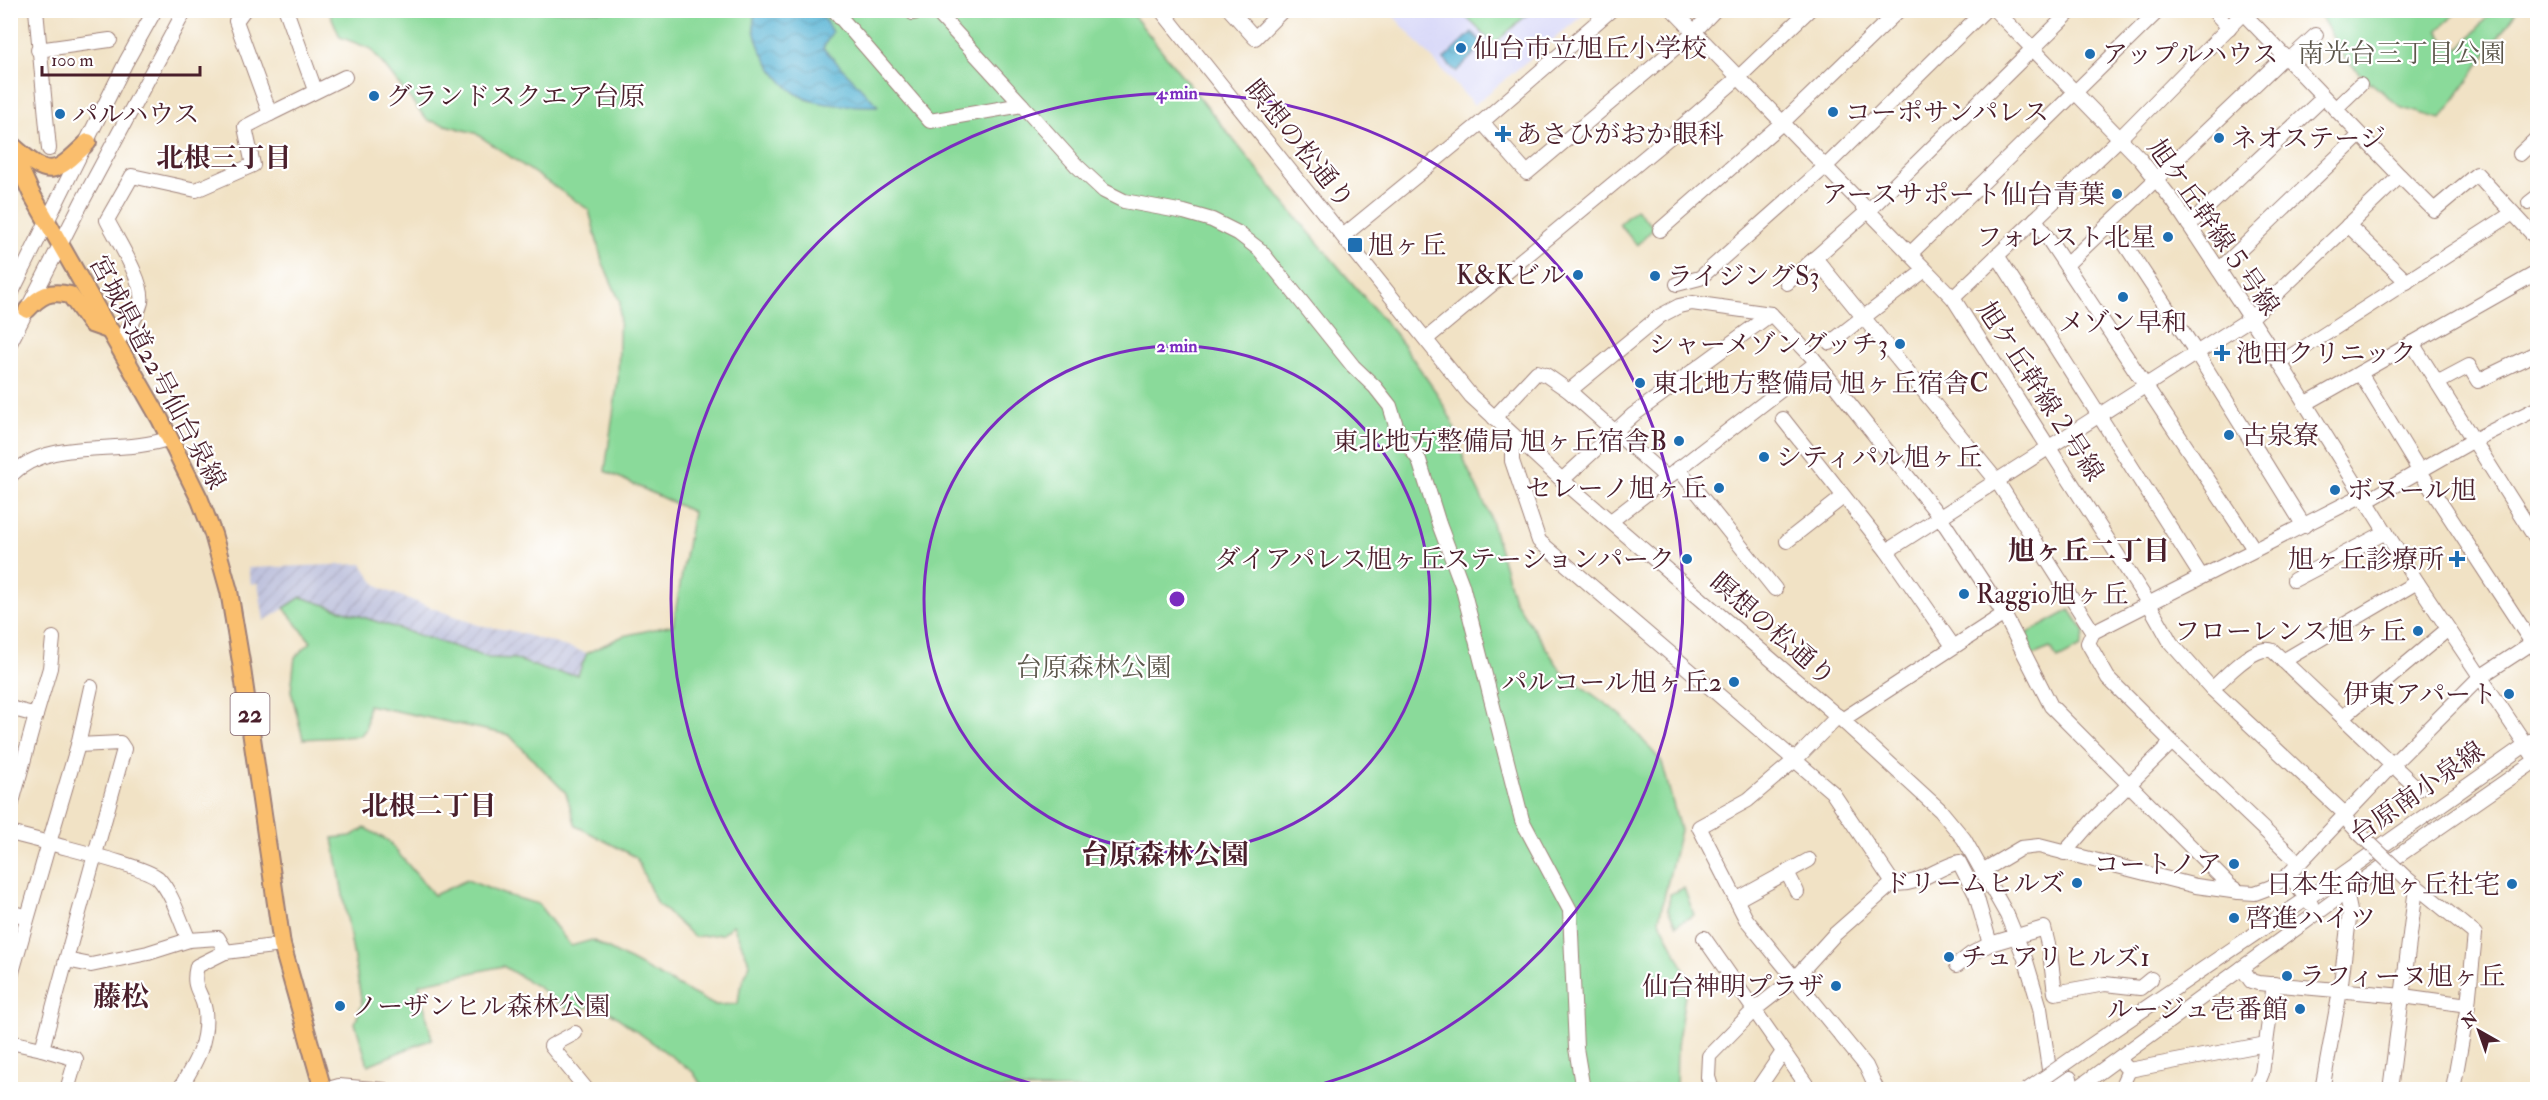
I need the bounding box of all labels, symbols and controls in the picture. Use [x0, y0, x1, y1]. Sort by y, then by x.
place label: 仙台市立旭丘小学校 [1473, 33, 1707, 65]
park label: 南光台三丁目公園 [2298, 38, 2506, 70]
scale bar [42, 39, 200, 77]
place label: アップルハウス [2102, 39, 2279, 71]
marker: 仙台市立旭丘小学校 [1454, 41, 1468, 55]
marker: アップルハウス [2083, 47, 2097, 61]
text: 100 m [51, 49, 94, 72]
street label: 瞑想の松通り [1238, 74, 1361, 215]
place label: グランドスクエア台原 [386, 81, 645, 113]
text: 4 min [1155, 82, 1198, 105]
marker: グランドスクエア台原 [367, 89, 381, 103]
place label: コーポサンパレス [1845, 97, 2049, 129]
place label: パルハウス [72, 99, 199, 131]
marker: コーポサンパレス [1826, 105, 1840, 119]
marker: パルハウス [53, 107, 67, 121]
place label: あさひがおか眼科 [1516, 119, 1724, 151]
place label: ネオステージ [2231, 123, 2386, 155]
marker: あさひがおか眼科 [1494, 125, 1512, 143]
marker: ネオステージ [2212, 131, 2226, 145]
street label: 旭ケ丘幹線５号線 [2140, 133, 2286, 322]
district label: 北根三丁目 [157, 142, 292, 175]
place label: アースサポート仙台青葉 [1822, 179, 2105, 211]
marker: アースサポート仙台青葉 [2110, 187, 2124, 201]
place label: フォレスト北星 [1976, 222, 2156, 254]
place label: 旭ヶ丘 [1368, 230, 1446, 262]
marker: フォレスト北星 [2161, 230, 2175, 244]
marker: 旭ヶ丘 [1346, 236, 1364, 254]
street label: 宮城県道22号仙台泉線 [82, 250, 232, 495]
place label: K&Kビル [1456, 260, 1566, 292]
place label: ライジングS3 [1667, 261, 1820, 293]
marker: K&Kビル [1571, 268, 1585, 282]
marker: ライジングS3 [1648, 269, 1662, 283]
marker: メゾン早和 [2116, 290, 2130, 304]
street label: 旭ケ丘幹線２号線 [1970, 296, 2110, 487]
place label: メゾン早和 [2058, 307, 2188, 339]
place label: シャーメゾングッチ3 [1648, 329, 1888, 361]
text: 2 min [1157, 335, 1198, 358]
marker: シャーメゾングッチ3 [1893, 337, 1907, 351]
place label: 池田クリニック [2236, 338, 2416, 370]
marker: 池田クリニック [2213, 344, 2231, 362]
place label: 東北地方整備局 旭ヶ丘宿舎C [1652, 368, 1989, 400]
marker: 東北地方整備局 旭ヶ丘宿舎C [1633, 376, 1647, 390]
place label: 古泉寮 [2241, 420, 2319, 452]
place label: 東北地方整備局 旭ヶ丘宿舎B [1332, 426, 1667, 458]
marker: 古泉寮 [2222, 428, 2236, 442]
marker: 東北地方整備局 旭ヶ丘宿舎B [1672, 434, 1686, 448]
place label: シティパル旭ヶ丘 [1776, 442, 1982, 474]
marker: シティパル旭ヶ丘 [1757, 450, 1771, 464]
place label: セレーノ旭ヶ丘 [1526, 473, 1707, 505]
place label: ボヌール旭 [2347, 475, 2476, 507]
marker: セレーノ旭ヶ丘 [1712, 481, 1726, 495]
marker: ボヌール旭 [2328, 483, 2342, 497]
district label: 旭ヶ丘二丁目 [2008, 535, 2170, 568]
place label: ダイアパレス旭ヶ丘ステーションパーク [1215, 544, 1675, 576]
place label: 旭ヶ丘診療所 [2288, 544, 2444, 576]
marker: 旭ヶ丘診療所 [2448, 550, 2466, 568]
marker: ダイアパレス旭ヶ丘ステーションパーク [1680, 552, 1694, 566]
street label: 瞑想の松通り [1703, 567, 1842, 693]
place label: Raggio旭ヶ丘 [1976, 579, 2128, 611]
marker: Raggio旭ヶ丘 [1957, 587, 1971, 601]
centre of rings [1167, 589, 1187, 609]
place label: フローレンス旭ヶ丘 [2174, 616, 2406, 648]
marker: フローレンス旭ヶ丘 [2411, 624, 2425, 638]
park label: 台原森林公園 [1016, 652, 1172, 684]
place label: パルコール旭ヶ丘2 [1501, 667, 1722, 699]
marker: パルコール旭ヶ丘2 [1727, 675, 1741, 689]
place label: 伊東アパート [2343, 679, 2497, 711]
marker: 伊東アパート [2502, 687, 2516, 701]
road number: 22 [230, 693, 270, 735]
street label: 台原南小泉線 [2344, 735, 2491, 851]
district label: 北根二丁目 [362, 790, 497, 823]
district label: 台原森林公園 [1081, 838, 1249, 873]
place label: コートノア [2094, 849, 2222, 881]
marker: コートノア [2227, 857, 2241, 871]
place label: ドリームヒルズ [1884, 868, 2065, 900]
place label: 日本生命旭ヶ丘社宅 [2266, 869, 2500, 901]
marker: ドリームヒルズ [2070, 876, 2084, 890]
marker: 日本生命旭ヶ丘社宅 [2505, 877, 2519, 891]
place label: 啓進ハイツ [2246, 903, 2376, 935]
marker: 啓進ハイツ [2227, 911, 2241, 925]
place label: チュアリヒルズ1 [1961, 942, 2150, 974]
marker: チュアリヒルズ1 [1942, 950, 1956, 964]
place label: ラフィーヌ旭ヶ丘 [2299, 961, 2505, 993]
marker: ラフィーヌ旭ヶ丘 [2280, 969, 2294, 983]
place label: 仙台神明プラザ [1642, 971, 1824, 1003]
marker: 仙台神明プラザ [1829, 979, 1843, 993]
district label: 藤松 [93, 980, 149, 1015]
place label: ノーザンヒル森林公園 [352, 991, 611, 1023]
place label: ルージュ壱番館 [2107, 994, 2288, 1026]
marker: ノーザンヒル森林公園 [333, 999, 347, 1013]
north arrow [2449, 1001, 2509, 1061]
marker: ルージュ壱番館 [2293, 1002, 2307, 1016]
text: N [2457, 1008, 2482, 1033]

